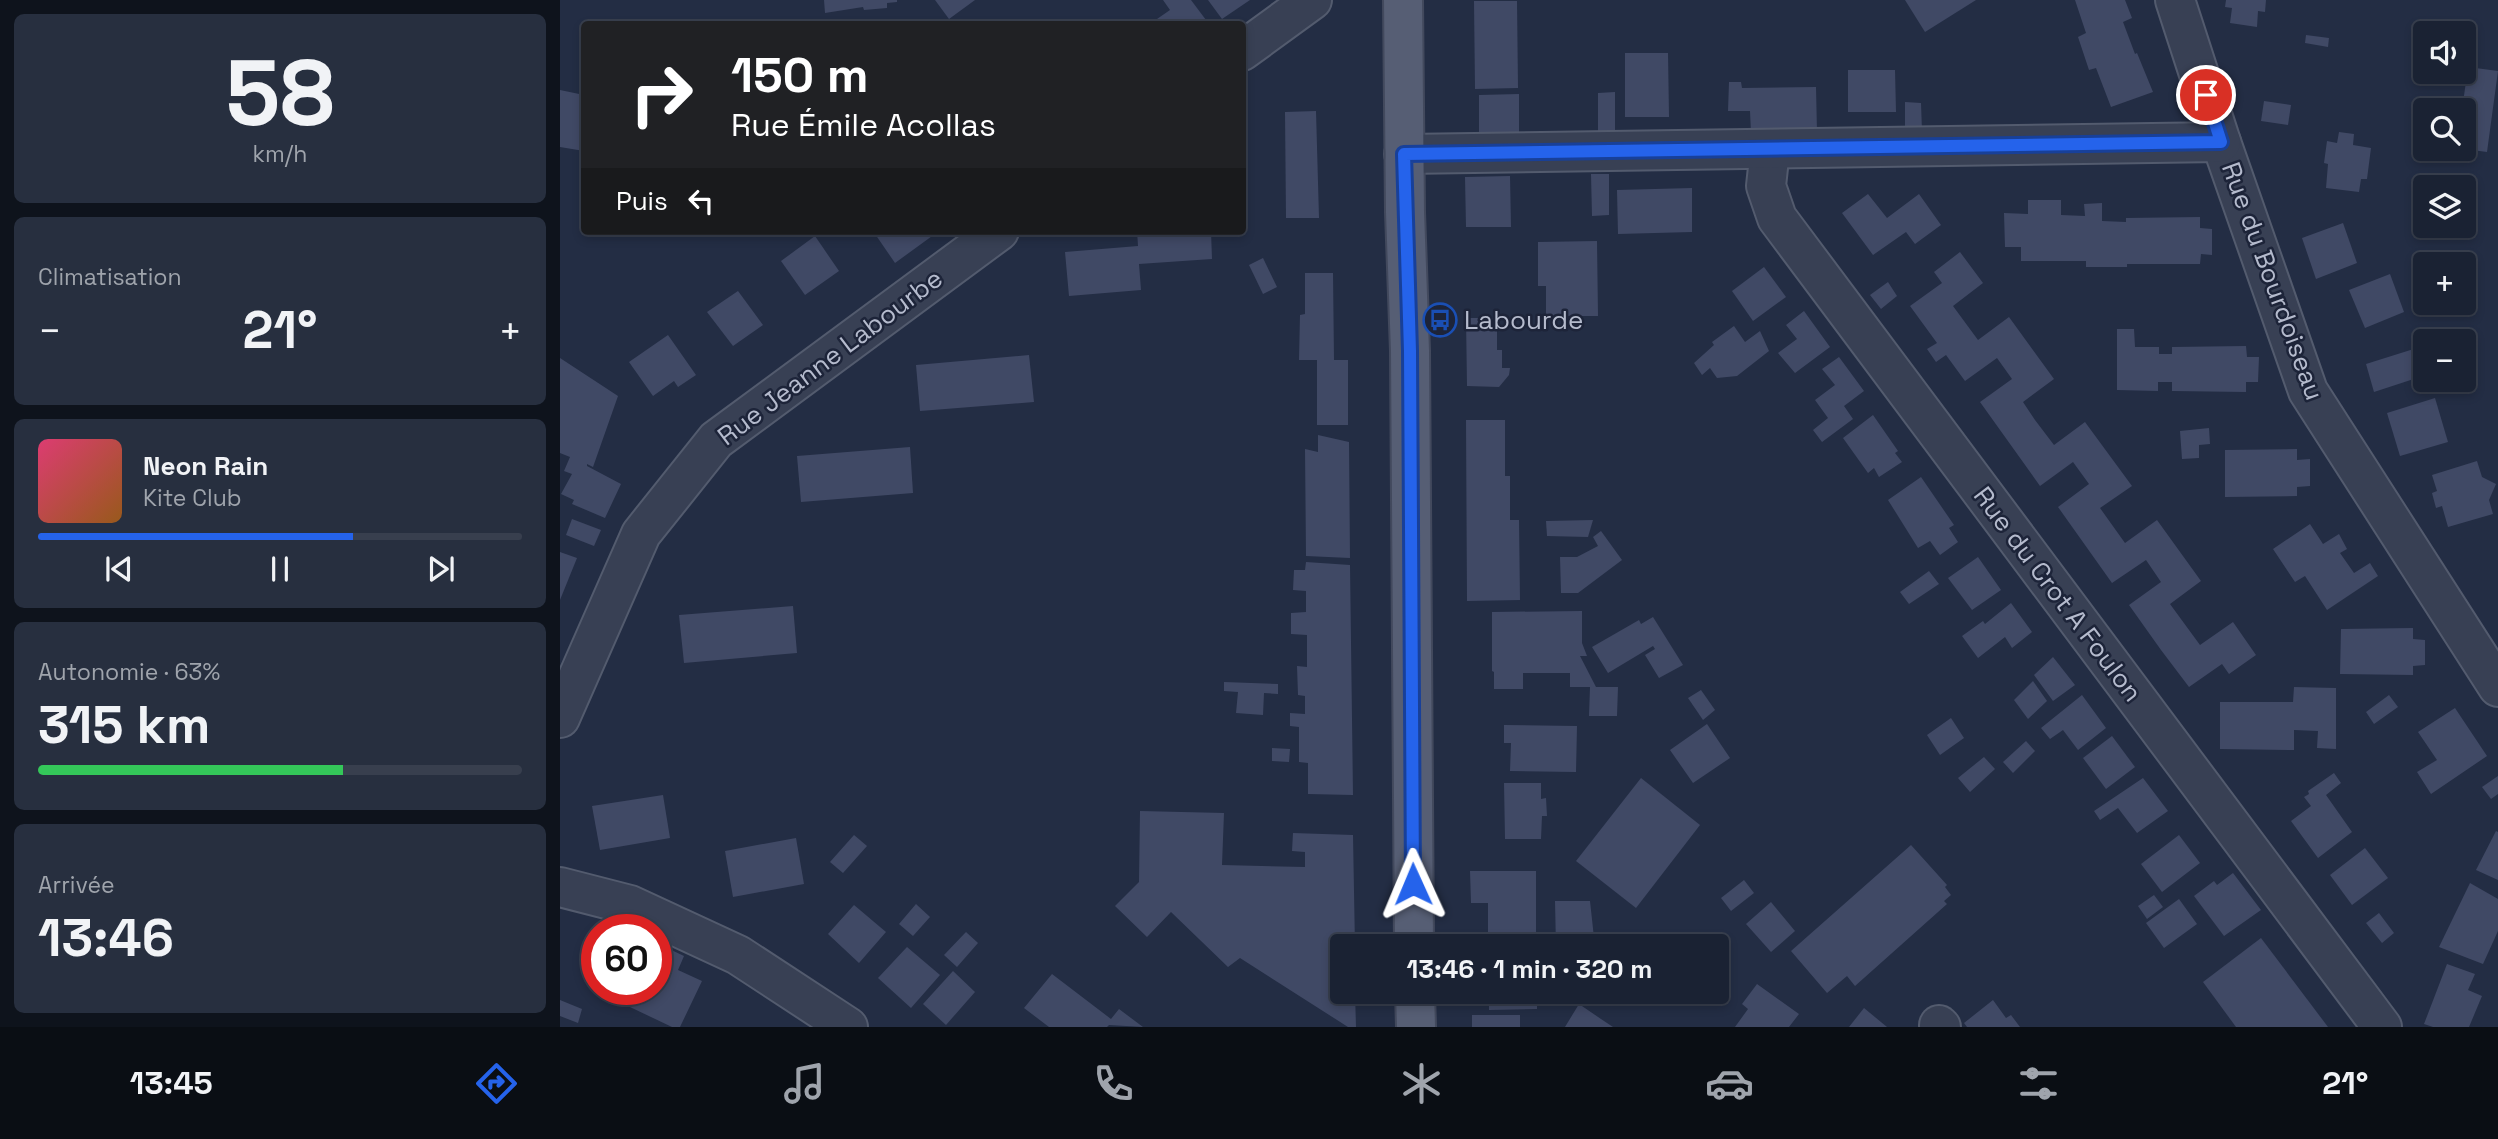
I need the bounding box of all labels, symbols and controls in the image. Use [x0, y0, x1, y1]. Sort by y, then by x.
map controls [2413, 21, 2476, 392]
button: sound [2413, 21, 2476, 84]
text: 58 [225, 35, 335, 152]
text: 150 m [731, 44, 869, 106]
icon: right [616, 49, 707, 140]
pin [2176, 65, 2236, 125]
icon: arrive [2187, 76, 2225, 114]
button: search [2413, 98, 2476, 161]
text: Rue Émile Acollas [731, 105, 996, 145]
text: km/h [253, 139, 307, 169]
street label: Rue du Bourdoiseau [2214, 157, 2332, 405]
button: layers [2413, 175, 2476, 238]
icon: left [682, 182, 720, 220]
text: Puis [616, 184, 668, 218]
button: + [2413, 252, 2476, 315]
street label: Rue Jeanne Labourbe [711, 261, 949, 453]
text: Climatisation [38, 262, 182, 292]
text: 21° [243, 297, 317, 363]
bus stop icon: Labourde [1421, 301, 1459, 339]
place label: Labourde [1464, 303, 1583, 337]
text: − [38, 307, 62, 355]
text: + [498, 307, 522, 355]
button: − [2413, 329, 2476, 392]
text: Neon Rain [143, 449, 268, 483]
street label: Rue du Crot A Foulon [1966, 480, 2150, 708]
text: Kite Club [143, 483, 242, 513]
icon: previous [100, 550, 138, 588]
icon: pause [261, 550, 299, 588]
icon: next [422, 550, 460, 588]
text: Autonomie · 63% [38, 657, 220, 687]
text: 315 km [38, 692, 210, 758]
position arrow [1376, 847, 1450, 921]
text: Arrivée [38, 870, 115, 900]
text: 13:46 [38, 905, 174, 971]
speed limit sign: 60 [581, 914, 672, 1005]
text: 13:46 · 1 min · 320 m [1406, 952, 1653, 986]
icon: directions [472, 1059, 521, 1108]
icon: music [780, 1059, 829, 1108]
icon: phone [1089, 1059, 1138, 1108]
icon: climate [1397, 1059, 1446, 1108]
icon: car [1705, 1059, 1754, 1108]
icon: filters [2014, 1059, 2063, 1108]
text: 13:45 [130, 1063, 213, 1103]
text: 21° [2322, 1063, 2368, 1103]

